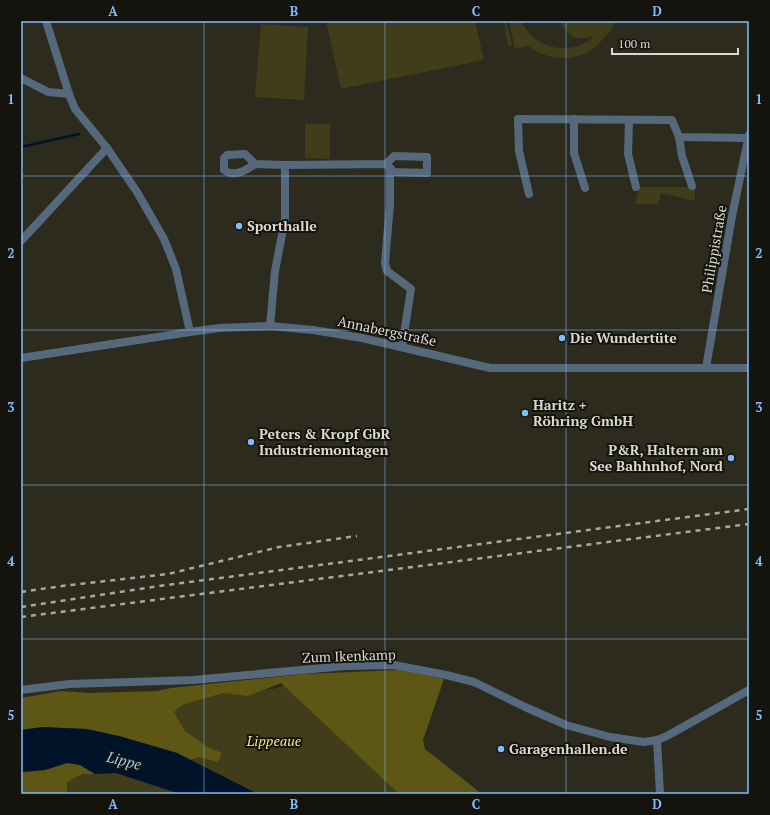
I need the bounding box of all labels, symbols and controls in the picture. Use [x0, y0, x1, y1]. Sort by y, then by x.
text: A [108, 2, 118, 20]
text: B [290, 2, 298, 20]
text: C [472, 2, 480, 20]
text: D [652, 2, 662, 20]
scale bar [612, 30, 738, 56]
text: 100 m [618, 36, 651, 51]
text: 1 [7, 90, 15, 108]
text: 1 [755, 90, 763, 108]
street label: Philippistraße [696, 203, 731, 294]
place label: Sporthalle [247, 216, 317, 235]
marker: Sporthalle [234, 221, 244, 231]
text: 2 [7, 244, 15, 262]
text: 2 [755, 244, 763, 262]
street label: Annabergstraße [336, 311, 438, 350]
place label: Die Wundertüte [570, 328, 677, 347]
marker: Die Wundertüte [557, 333, 567, 343]
place label: Haritz + Röhring GmbH [533, 395, 633, 430]
text: 3 [7, 398, 15, 416]
text: 3 [755, 398, 763, 416]
marker: Haritz + Röhring GmbH [520, 408, 530, 418]
place label: Peters & Kropf GbR Industriemontagen [259, 424, 391, 459]
marker: Peters & Kropf GbR Industriemontagen [246, 437, 256, 447]
place label: P&R, Haltern am See Bahhnhof, Nord [589, 440, 724, 475]
marker: P&R, Haltern am See Bahhnhof, Nord [726, 453, 736, 463]
text: 4 [7, 552, 15, 570]
text: 4 [755, 552, 763, 570]
street label: Zum Ikenkamp [302, 644, 396, 667]
text: 5 [7, 706, 15, 724]
text: 5 [755, 706, 763, 724]
park label: Lippeaue [246, 731, 302, 750]
place label: Garagenhallen.de [509, 739, 628, 758]
marker: Garagenhallen.de [496, 744, 506, 754]
water label: Lippe [104, 746, 144, 774]
text: A [108, 795, 118, 813]
text: B [290, 795, 298, 813]
text: C [472, 795, 480, 813]
text: D [652, 795, 662, 813]

